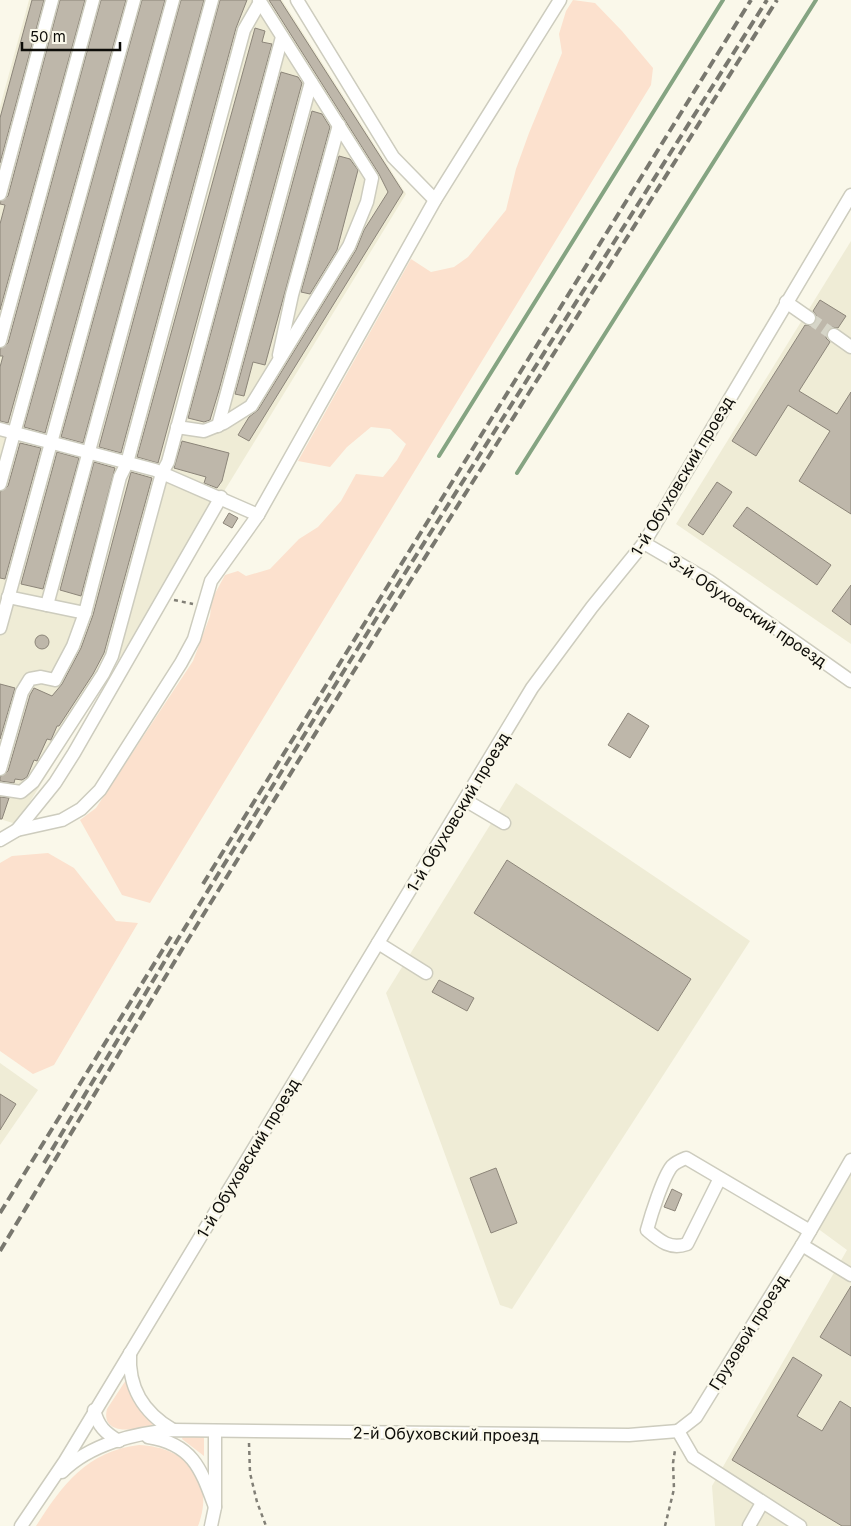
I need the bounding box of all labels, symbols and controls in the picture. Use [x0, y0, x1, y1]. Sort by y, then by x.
scale bar [22, 20, 120, 52]
text: 50 m [30, 27, 66, 46]
street label: 1-й Обуховский проезд [626, 392, 738, 560]
street label: 3-й Обуховский проезд [665, 551, 831, 671]
street label: 1-й Обуховский проезд [402, 728, 514, 896]
street label: 1-й Обуховский проезд [192, 1074, 304, 1242]
street label: Грузовой проезд [704, 1270, 792, 1394]
street label: 2-й Обуховский проезд [353, 1422, 539, 1446]

